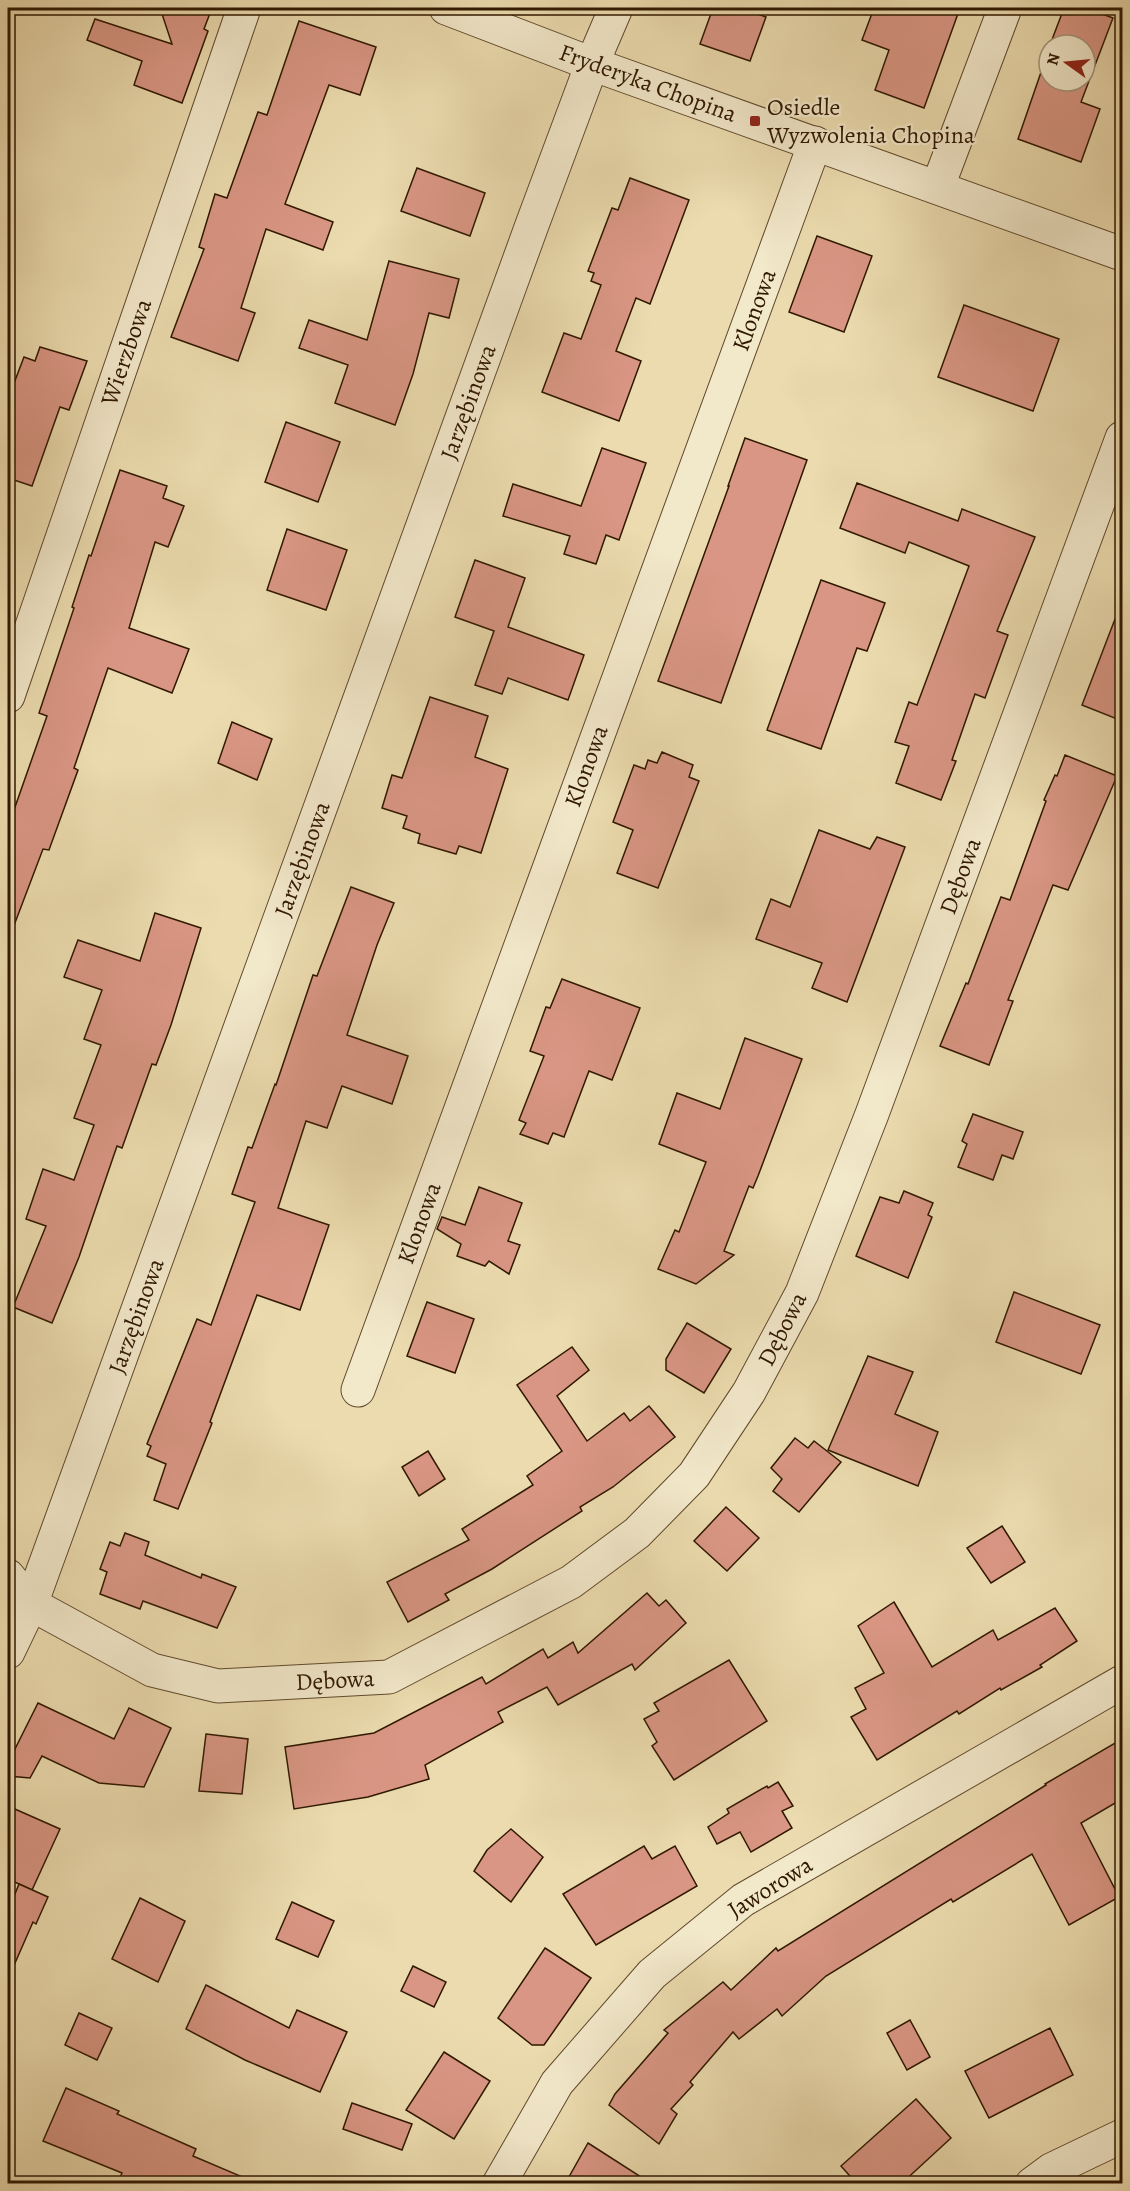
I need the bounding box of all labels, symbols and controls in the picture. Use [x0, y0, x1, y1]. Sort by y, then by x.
north arrow [1037, 33, 1097, 93]
street label: Fryderyka Chopina [555, 36, 742, 130]
text: N [1041, 51, 1066, 68]
place label: Osiedle Wyzwolenia Chopina [766, 91, 976, 151]
marker: Osiedle Wyzwolenia Chopina [748, 114, 762, 128]
street label: Klonowa [724, 264, 784, 356]
street label: Wierzbowa [93, 294, 159, 410]
street label: Jarzębinowa [432, 339, 504, 464]
street label: Klonowa [556, 720, 616, 812]
street label: Jarzębinowa [266, 796, 338, 921]
street label: Dębowa [931, 833, 989, 919]
street label: Klonowa [389, 1177, 449, 1269]
street label: Jarzębinowa [100, 1253, 172, 1378]
street label: Dębowa [750, 1286, 815, 1372]
street label: Dębowa [295, 1662, 376, 1698]
street label: Jaworowa [721, 1848, 819, 1926]

